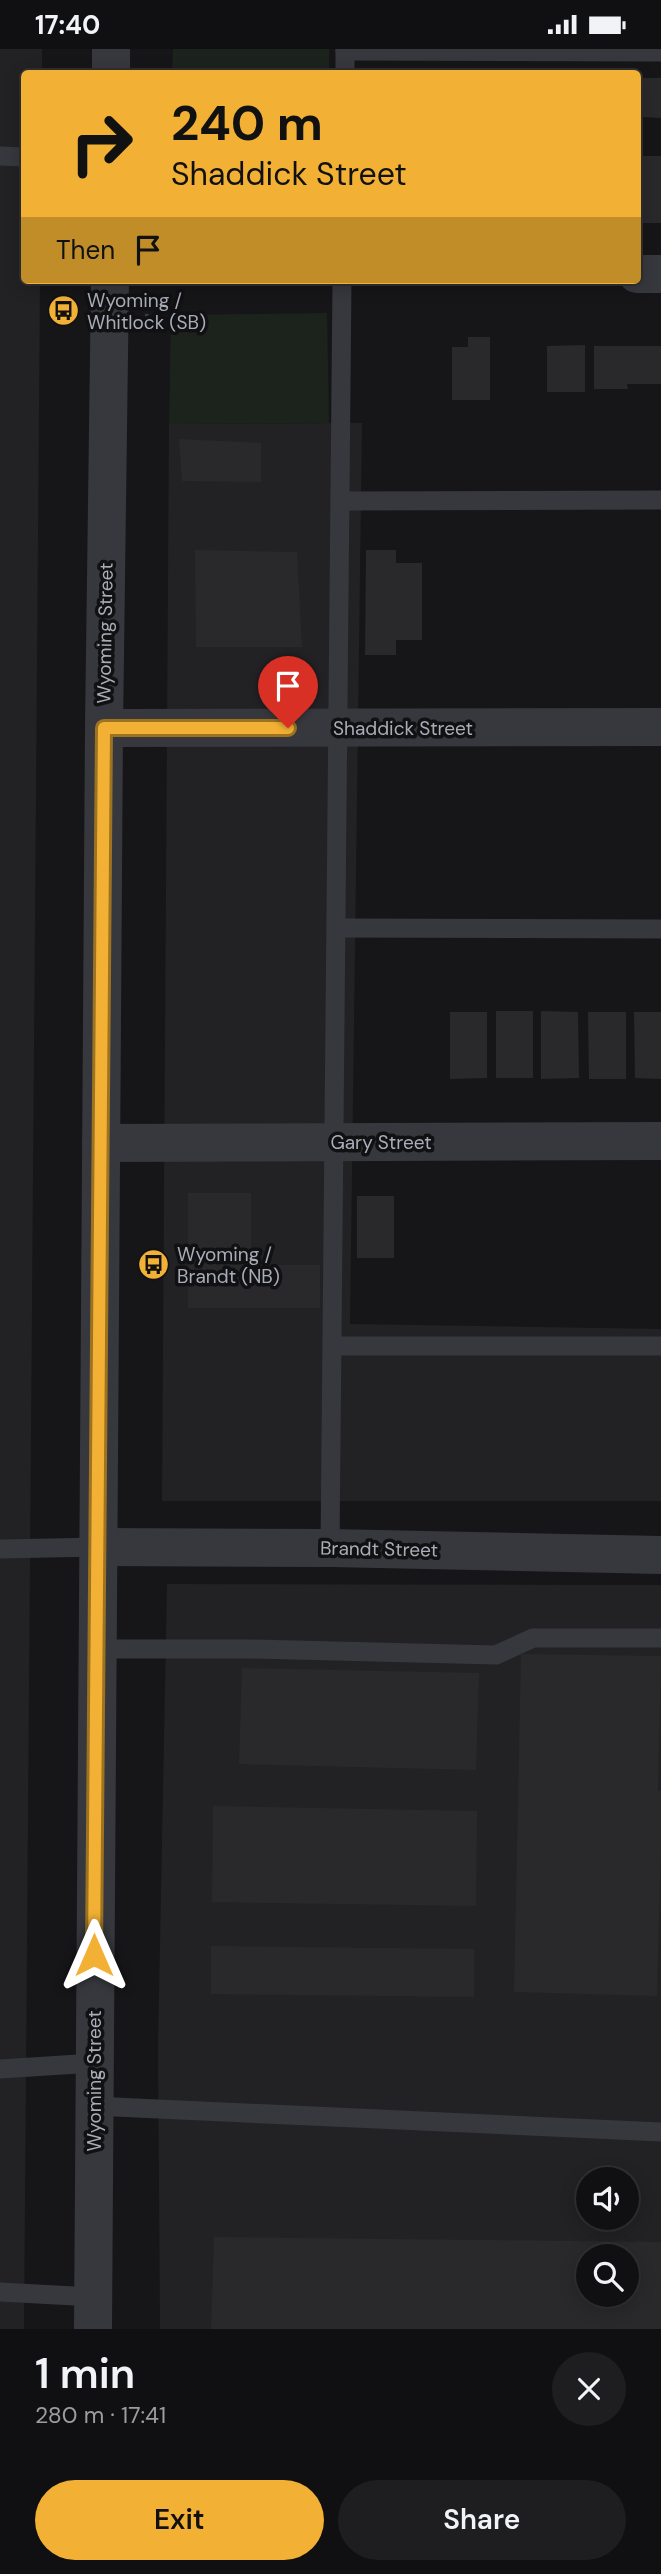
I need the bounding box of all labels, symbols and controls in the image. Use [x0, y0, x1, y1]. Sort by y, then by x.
text: 17:40 [35, 8, 100, 42]
text: 240 m [171, 91, 323, 155]
icon: right [56, 98, 147, 189]
text: Shaddick Street [171, 153, 407, 195]
icon: arrive [129, 231, 167, 269]
text: Then [56, 233, 115, 267]
place label: Wyoming / Whitlock (SB) [87, 288, 206, 335]
bus stop icon: Wyoming / Whitlock (SB) [47, 294, 81, 328]
street label: Wyoming Street [91, 562, 119, 704]
pin [258, 656, 318, 728]
icon: arrive [269, 667, 307, 705]
street label: Shaddick Street [333, 716, 473, 741]
street label: Gary Street [330, 1130, 432, 1155]
place label: Wyoming / Brandt (NB) [177, 1242, 280, 1289]
bus stop icon: Wyoming / Brandt (NB) [137, 1248, 171, 1282]
street label: Brandt Street [320, 1535, 438, 1563]
position arrow [57, 1918, 131, 1992]
street label: Wyoming Street [82, 2010, 107, 2152]
map controls [576, 2167, 639, 2307]
button: sound [576, 2167, 639, 2230]
button: search [576, 2244, 639, 2307]
text: 1 min [35, 2346, 135, 2401]
button: close [552, 2352, 626, 2426]
text: 280 m · 17:41 [35, 2400, 166, 2430]
button: Exit [35, 2480, 324, 2560]
button: Share [338, 2480, 626, 2560]

